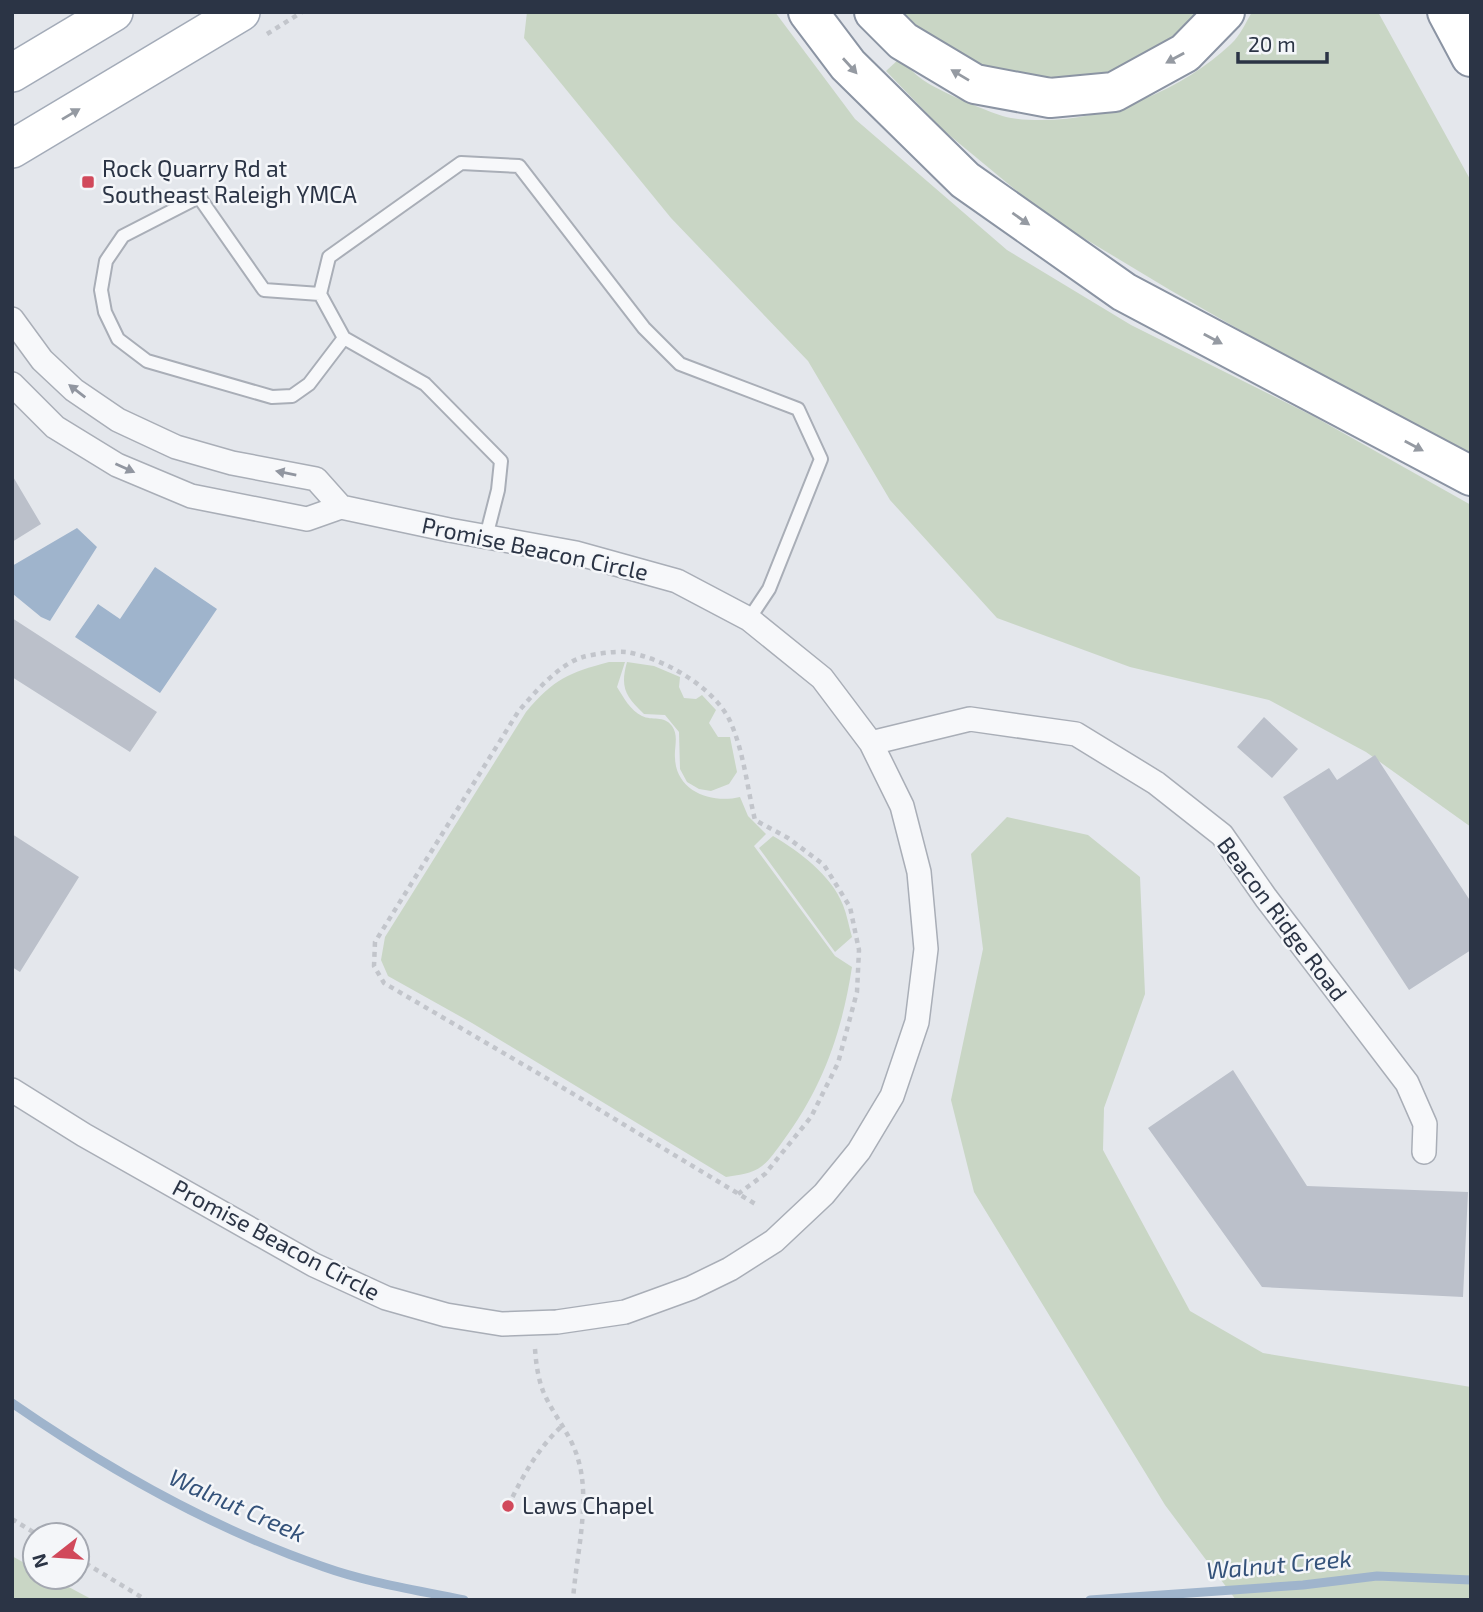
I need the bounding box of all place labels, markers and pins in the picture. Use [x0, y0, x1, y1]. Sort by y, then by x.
place label: Rock Quarry Rd at Southeast Raleigh YMCA [102, 154, 357, 208]
marker: Rock Quarry Rd at Southeast Raleigh YMCA [80, 174, 96, 190]
place label: Laws Chapel [522, 1491, 654, 1519]
marker: Laws Chapel [500, 1498, 516, 1514]

